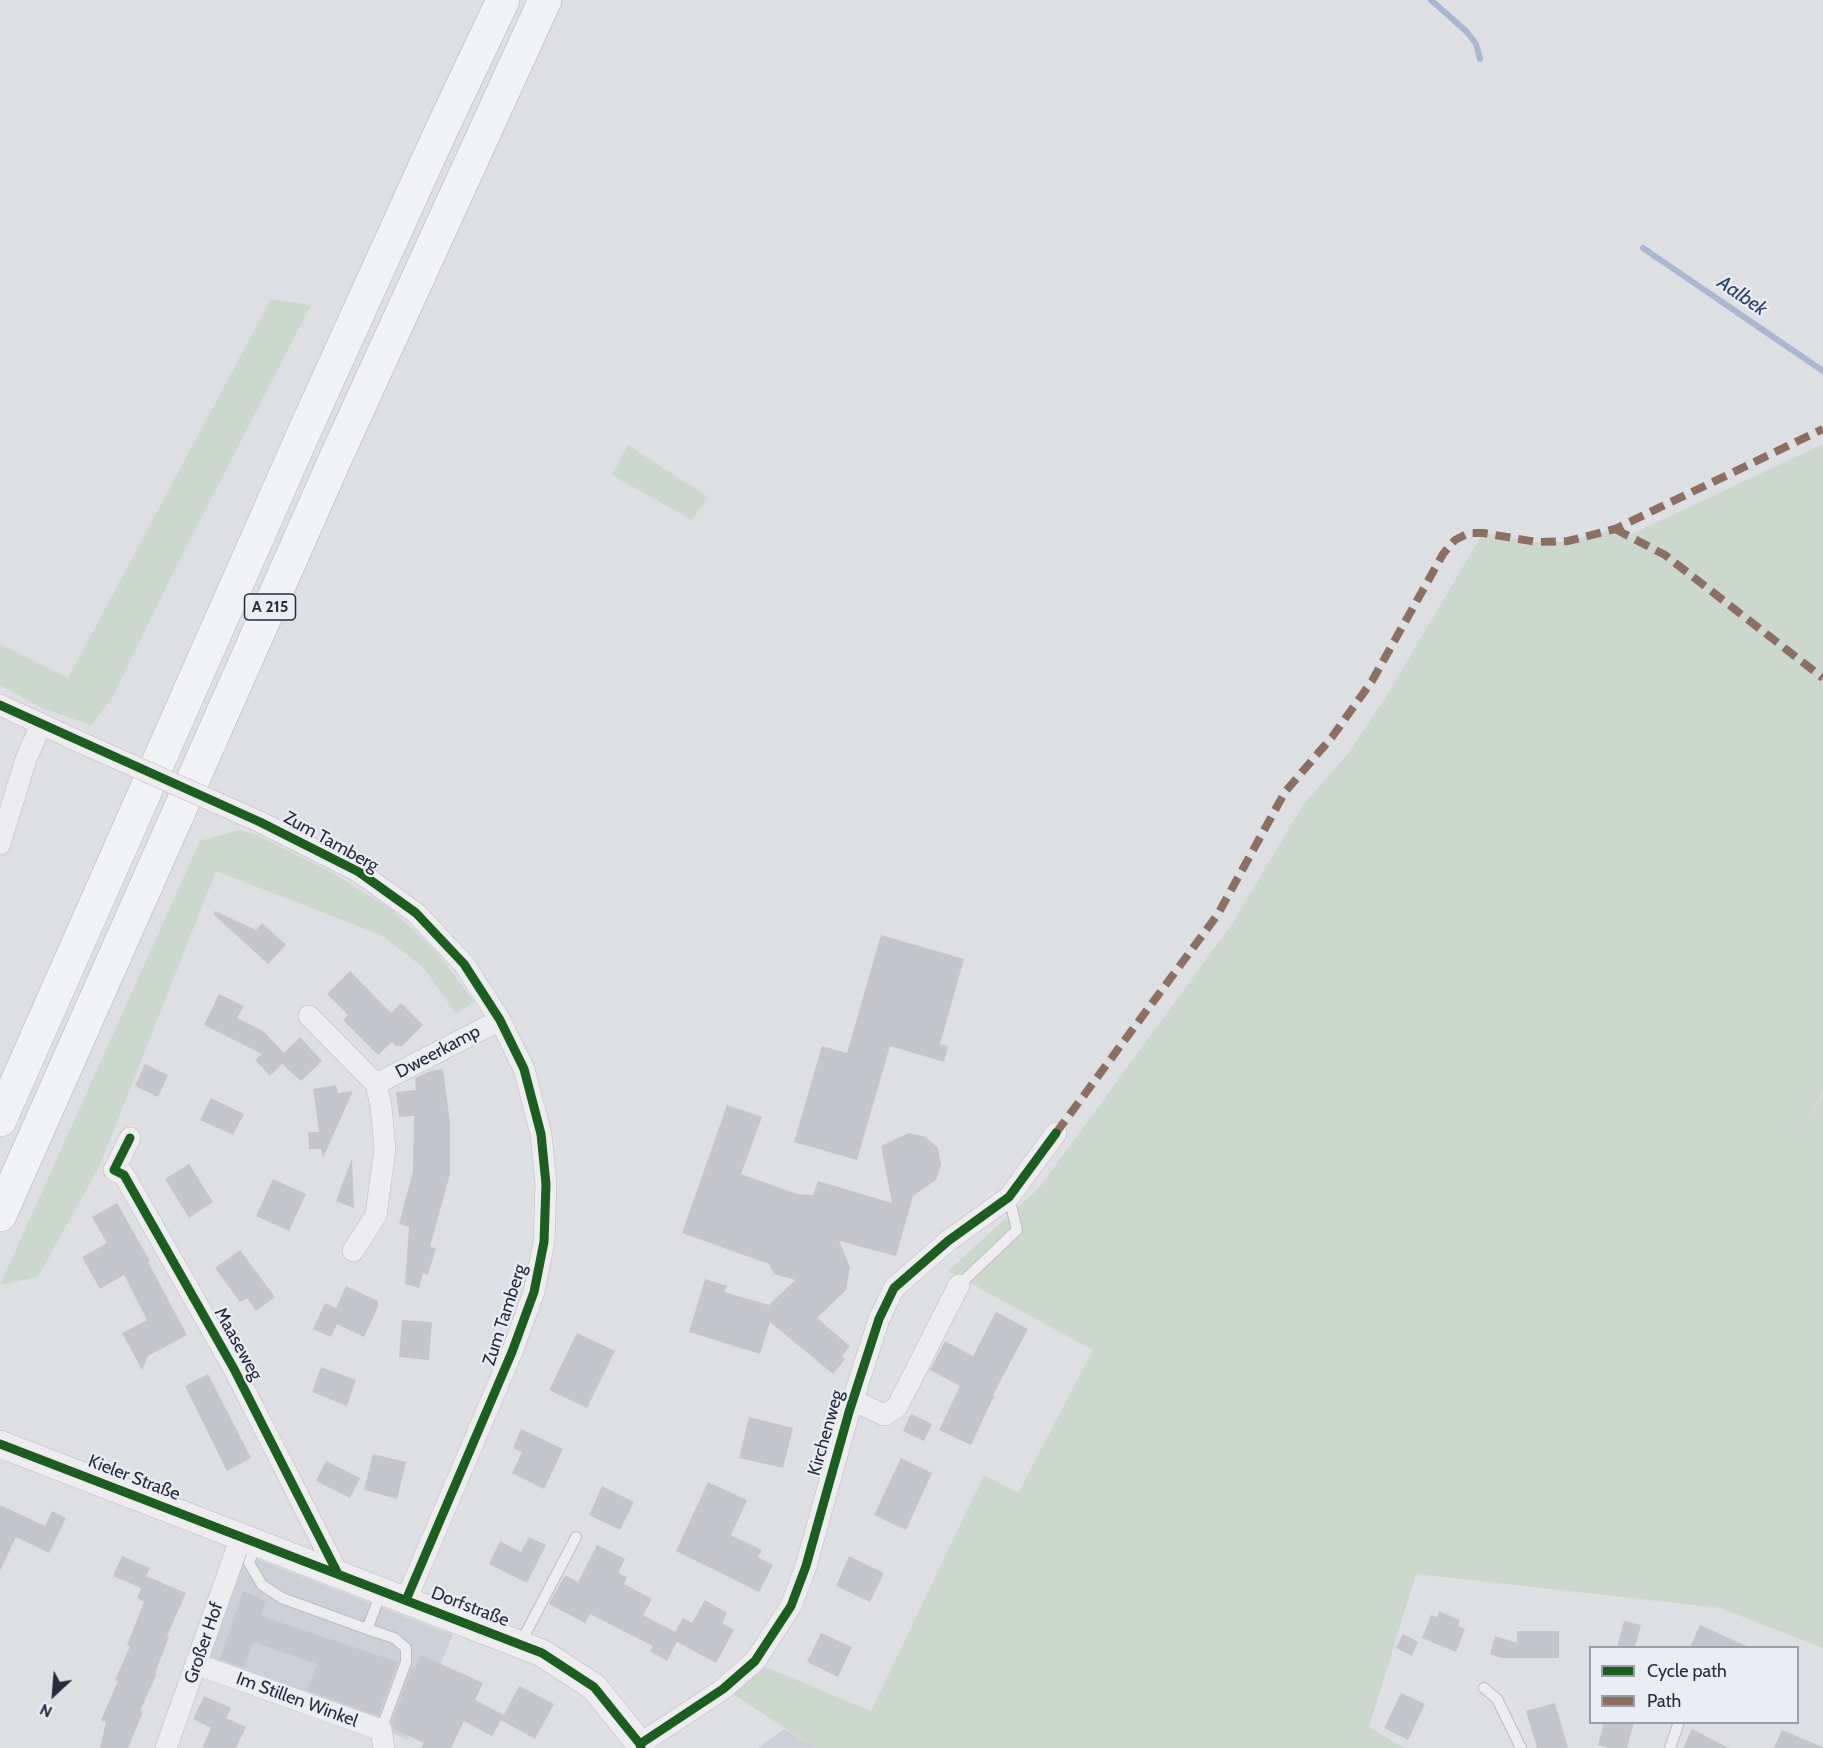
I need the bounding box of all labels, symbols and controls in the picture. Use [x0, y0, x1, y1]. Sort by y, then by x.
water label: Aalbek [1713, 271, 1771, 321]
road number: A 215 [244, 594, 296, 620]
street label: Zum Tamberg [280, 807, 382, 877]
street label: Dweerkamp [392, 1021, 484, 1083]
street label: Zum Tamberg [478, 1262, 532, 1368]
street label: Maaseweg [209, 1304, 267, 1384]
street label: Kirchenweg [803, 1388, 849, 1478]
street label: Kieler Straße [85, 1451, 183, 1505]
street label: Dorfstraße [428, 1582, 512, 1632]
street label: Großer Hof [180, 1599, 228, 1687]
legend [1589, 1646, 1799, 1724]
text: Cycle path [1647, 1660, 1727, 1682]
north arrow [24, 1664, 84, 1724]
street label: Im Stillen Winkel [233, 1668, 361, 1732]
text: Path [1647, 1690, 1681, 1712]
text: N [37, 1700, 55, 1722]

